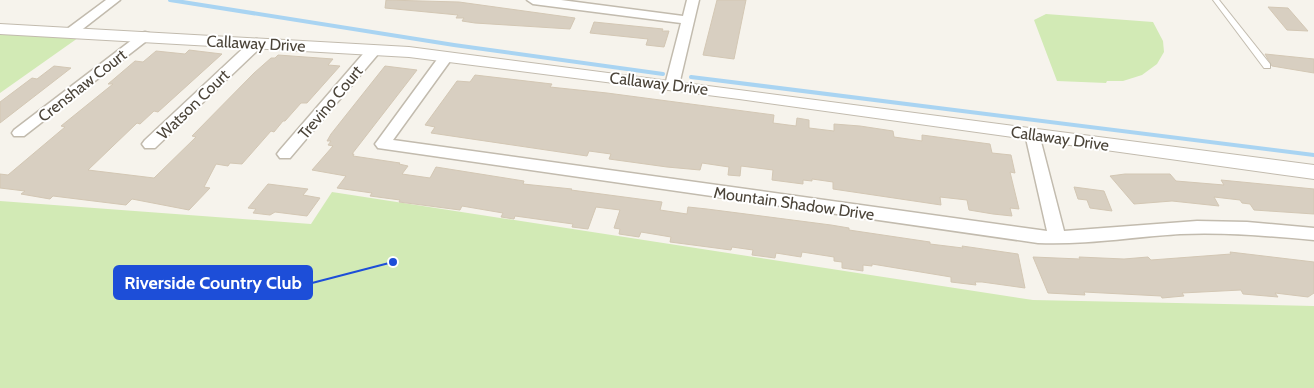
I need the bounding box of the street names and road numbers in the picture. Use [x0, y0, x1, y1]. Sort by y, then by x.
street label: Callaway Drive [206, 31, 306, 56]
street label: Crenshaw Court [34, 45, 131, 126]
street label: Trevino Court [294, 61, 367, 143]
street label: Watson Court [153, 65, 234, 143]
street label: Callaway Drive [609, 68, 709, 99]
street label: Callaway Drive [1010, 122, 1110, 155]
street label: Mountain Shadow Drive [712, 183, 876, 224]

